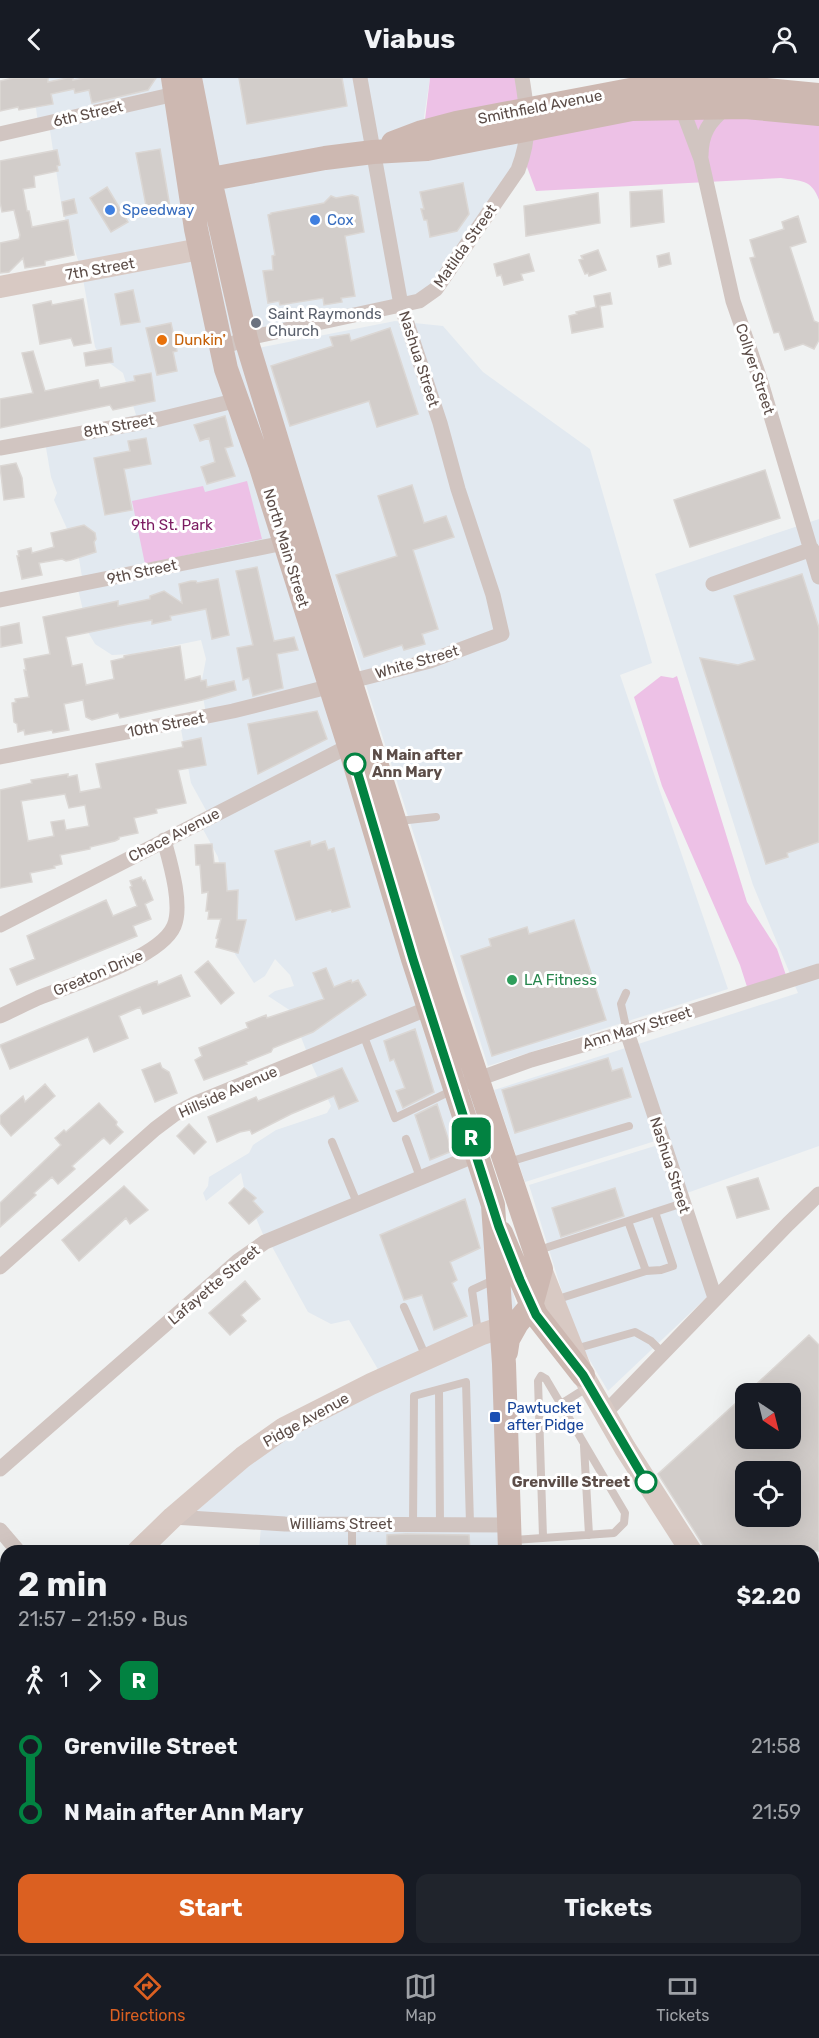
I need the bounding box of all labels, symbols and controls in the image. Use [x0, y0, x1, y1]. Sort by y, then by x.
icon: back [18, 23, 51, 56]
text: Viabus [364, 23, 455, 55]
icon: person [768, 23, 801, 56]
street label: Smithfield Avenue [476, 86, 604, 128]
street label: 6th Street [51, 97, 125, 131]
place label: Speedway [122, 201, 194, 219]
street label: Matilda Street [430, 201, 500, 291]
marker: Speedway [103, 203, 117, 217]
place label: Cox [327, 211, 353, 229]
marker: Cox [308, 213, 322, 227]
street label: 7th Street [64, 254, 136, 284]
place label: Saint Raymonds Church [268, 305, 382, 340]
street label: Nashua Street [395, 309, 443, 409]
marker: Saint Raymonds Church [249, 316, 263, 330]
street label: Collyer Street [732, 321, 778, 417]
place label: Dunkin' [174, 331, 226, 349]
marker: Dunkin' [155, 333, 169, 347]
street label: 8th Street [82, 411, 156, 441]
street label: North Main Street [259, 486, 313, 610]
park label: 9th St. Park [131, 516, 213, 534]
street label: 9th Street [105, 556, 179, 588]
street label: White Street [373, 641, 461, 683]
street label: 10th Street [126, 709, 206, 741]
place label: N Main after Ann Mary [372, 746, 463, 781]
marker: N Main after Ann Mary [344, 753, 366, 775]
street label: Chace Avenue [125, 804, 223, 866]
street label: Greaton Drive [50, 946, 146, 1000]
place label: LA Fitness [524, 971, 597, 989]
marker: LA Fitness [505, 973, 519, 987]
street label: Ann Mary Street [580, 1003, 694, 1053]
street label: Hillside Avenue [176, 1062, 280, 1122]
street label: Nashua Street [646, 1115, 694, 1215]
line badge: R [452, 1118, 490, 1156]
text: R [464, 1125, 478, 1150]
street label: Lafayette Street [165, 1241, 264, 1329]
north arrow [735, 1383, 801, 1449]
map controls [735, 1383, 801, 1527]
street label: Pidge Avenue [260, 1389, 352, 1451]
place label: Pawtucket after Pidge [507, 1399, 584, 1434]
marker: Pawtucket after Pidge [488, 1410, 502, 1424]
button: locate [735, 1461, 801, 1527]
marker: Grenville Street [635, 1471, 657, 1493]
place label: Grenville Street [512, 1473, 630, 1491]
street label: Williams Street [290, 1515, 393, 1533]
text: 2 min [18, 1565, 107, 1604]
text: $2.20 [736, 1583, 801, 1610]
text: 21:57 – 21:59 · Bus [18, 1607, 188, 1631]
icon: walk [18, 1664, 51, 1697]
icon: forward [78, 1664, 111, 1697]
text: 1 [60, 1668, 69, 1692]
text: R [132, 1668, 146, 1693]
text: Grenville Street [64, 1733, 237, 1760]
text: 21:58 [751, 1734, 801, 1758]
text: N Main after Ann Mary [64, 1799, 304, 1826]
text: 21:59 [752, 1800, 801, 1824]
button: Start [18, 1874, 404, 1943]
button: Tickets [416, 1874, 801, 1943]
tab: Directions [110, 1970, 185, 2025]
tab: Map [404, 1970, 437, 2025]
tab: Tickets [656, 1970, 709, 2025]

